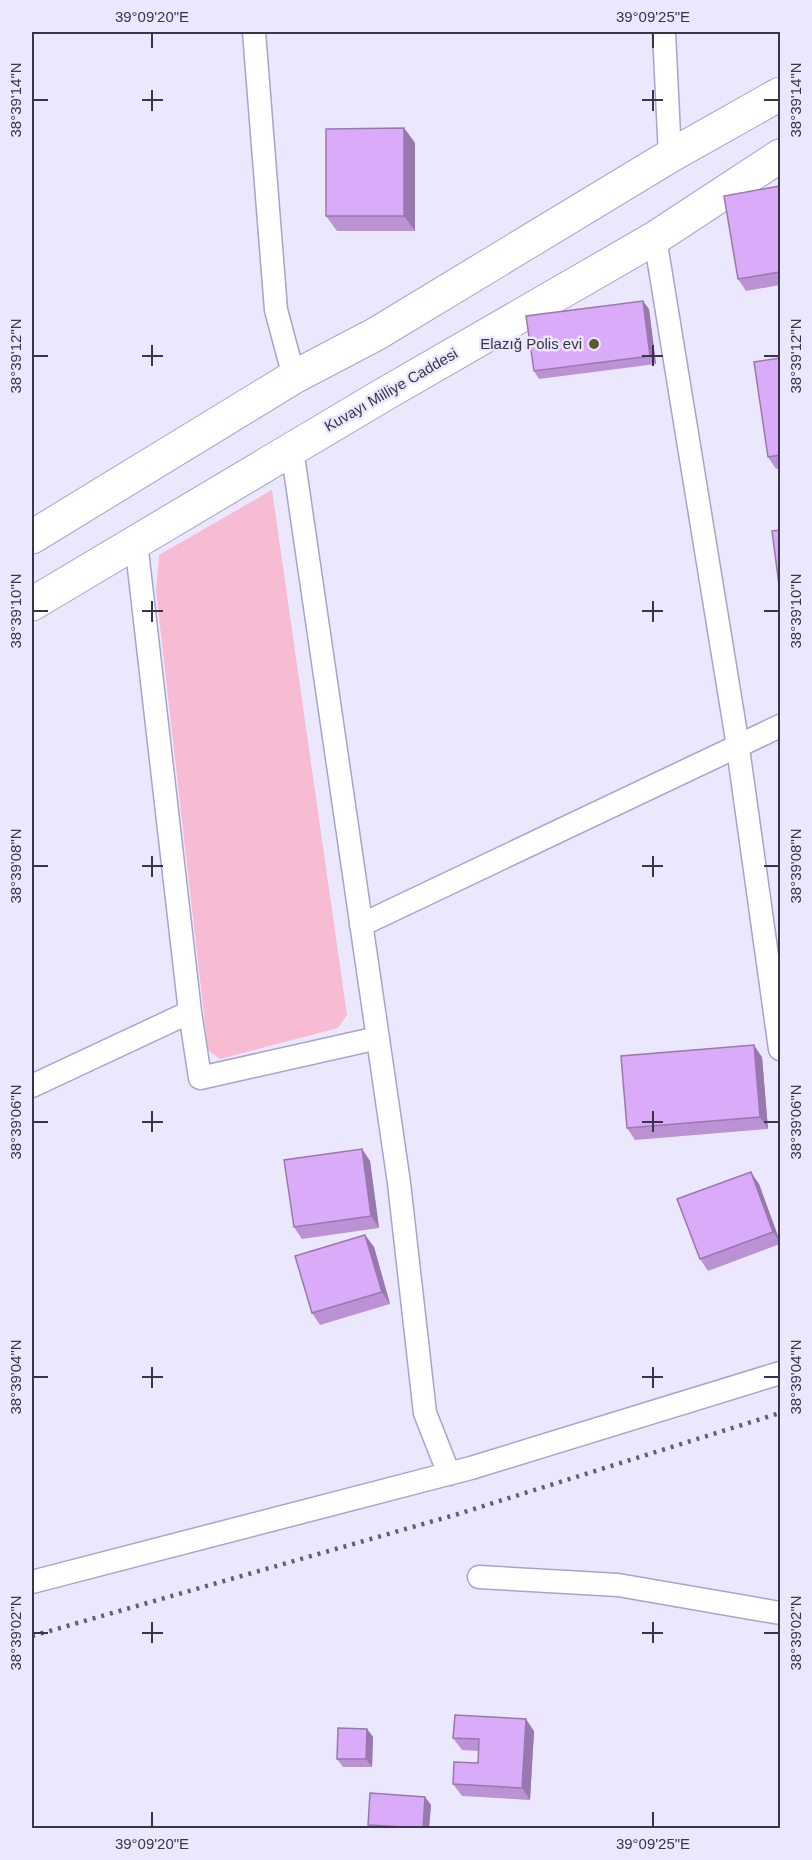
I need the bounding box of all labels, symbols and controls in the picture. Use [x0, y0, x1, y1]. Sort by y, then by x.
text: 39°09'20"E [115, 8, 189, 25]
text: 39°09'25"E [616, 8, 690, 25]
text: 38°39'14"N [7, 62, 24, 138]
text: 38°39'14"N [787, 62, 804, 138]
text: 38°39'12"N [7, 318, 24, 394]
text: 38°39'12"N [787, 318, 804, 394]
place label: Elazığ Polis evi [480, 335, 582, 352]
marker: Elazığ Polis evi [587, 337, 601, 351]
street label: Kuvayı Milliye Caddesi [321, 344, 460, 435]
text: 38°39'10"N [7, 573, 24, 649]
text: 38°39'10"N [787, 573, 804, 649]
text: 38°39'08"N [7, 828, 24, 904]
text: 38°39'08"N [787, 828, 804, 904]
text: 38°39'06"N [7, 1084, 24, 1160]
text: 38°39'06"N [787, 1084, 804, 1160]
text: 38°39'04"N [7, 1339, 24, 1415]
text: 38°39'04"N [787, 1339, 804, 1415]
text: 38°39'02"N [7, 1595, 24, 1671]
text: 38°39'02"N [787, 1595, 804, 1671]
text: 39°09'20"E [115, 1835, 189, 1852]
text: 39°09'25"E [616, 1835, 690, 1852]

